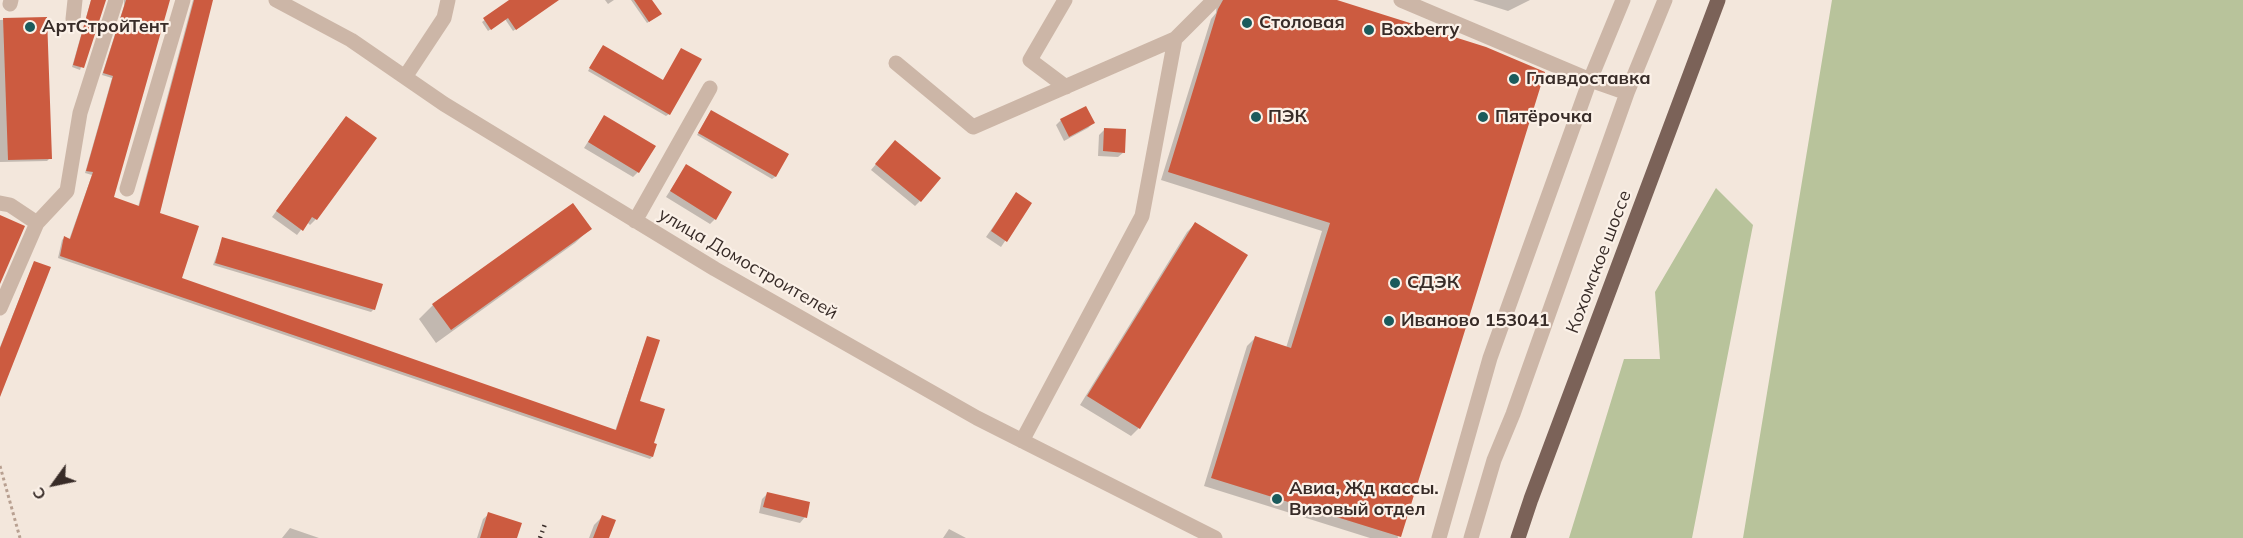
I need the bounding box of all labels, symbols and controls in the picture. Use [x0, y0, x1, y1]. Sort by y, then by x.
place label: Столовая [1259, 12, 1345, 34]
place label: АртСтройТент [42, 16, 169, 38]
marker: Столовая [1240, 16, 1254, 30]
place label: Boxberry [1381, 19, 1459, 41]
marker: АртСтройТент [23, 20, 37, 34]
marker: Boxberry [1362, 23, 1376, 37]
place label: Главдоставка [1526, 68, 1651, 90]
marker: Главдоставка [1507, 72, 1521, 86]
place label: ПЭК [1268, 106, 1307, 128]
place label: Пятёрочка [1495, 106, 1592, 128]
marker: ПЭК [1249, 110, 1263, 124]
marker: Пятёрочка [1476, 110, 1490, 124]
street label: Кохомское шоссе [1562, 187, 1636, 337]
street label: улица Домостроителей [655, 204, 841, 324]
place label: СДЭК [1407, 272, 1459, 294]
marker: СДЭК [1388, 276, 1402, 290]
place label: Иваново 153041 [1401, 310, 1550, 332]
marker: Иваново 153041 [1382, 314, 1396, 328]
north arrow [24, 454, 84, 514]
place label: Авиа, Жд кассы. Визовый отдел [1289, 478, 1439, 520]
text: С [28, 484, 50, 504]
marker: Авиа, Жд кассы. Визовый отдел [1270, 492, 1284, 506]

